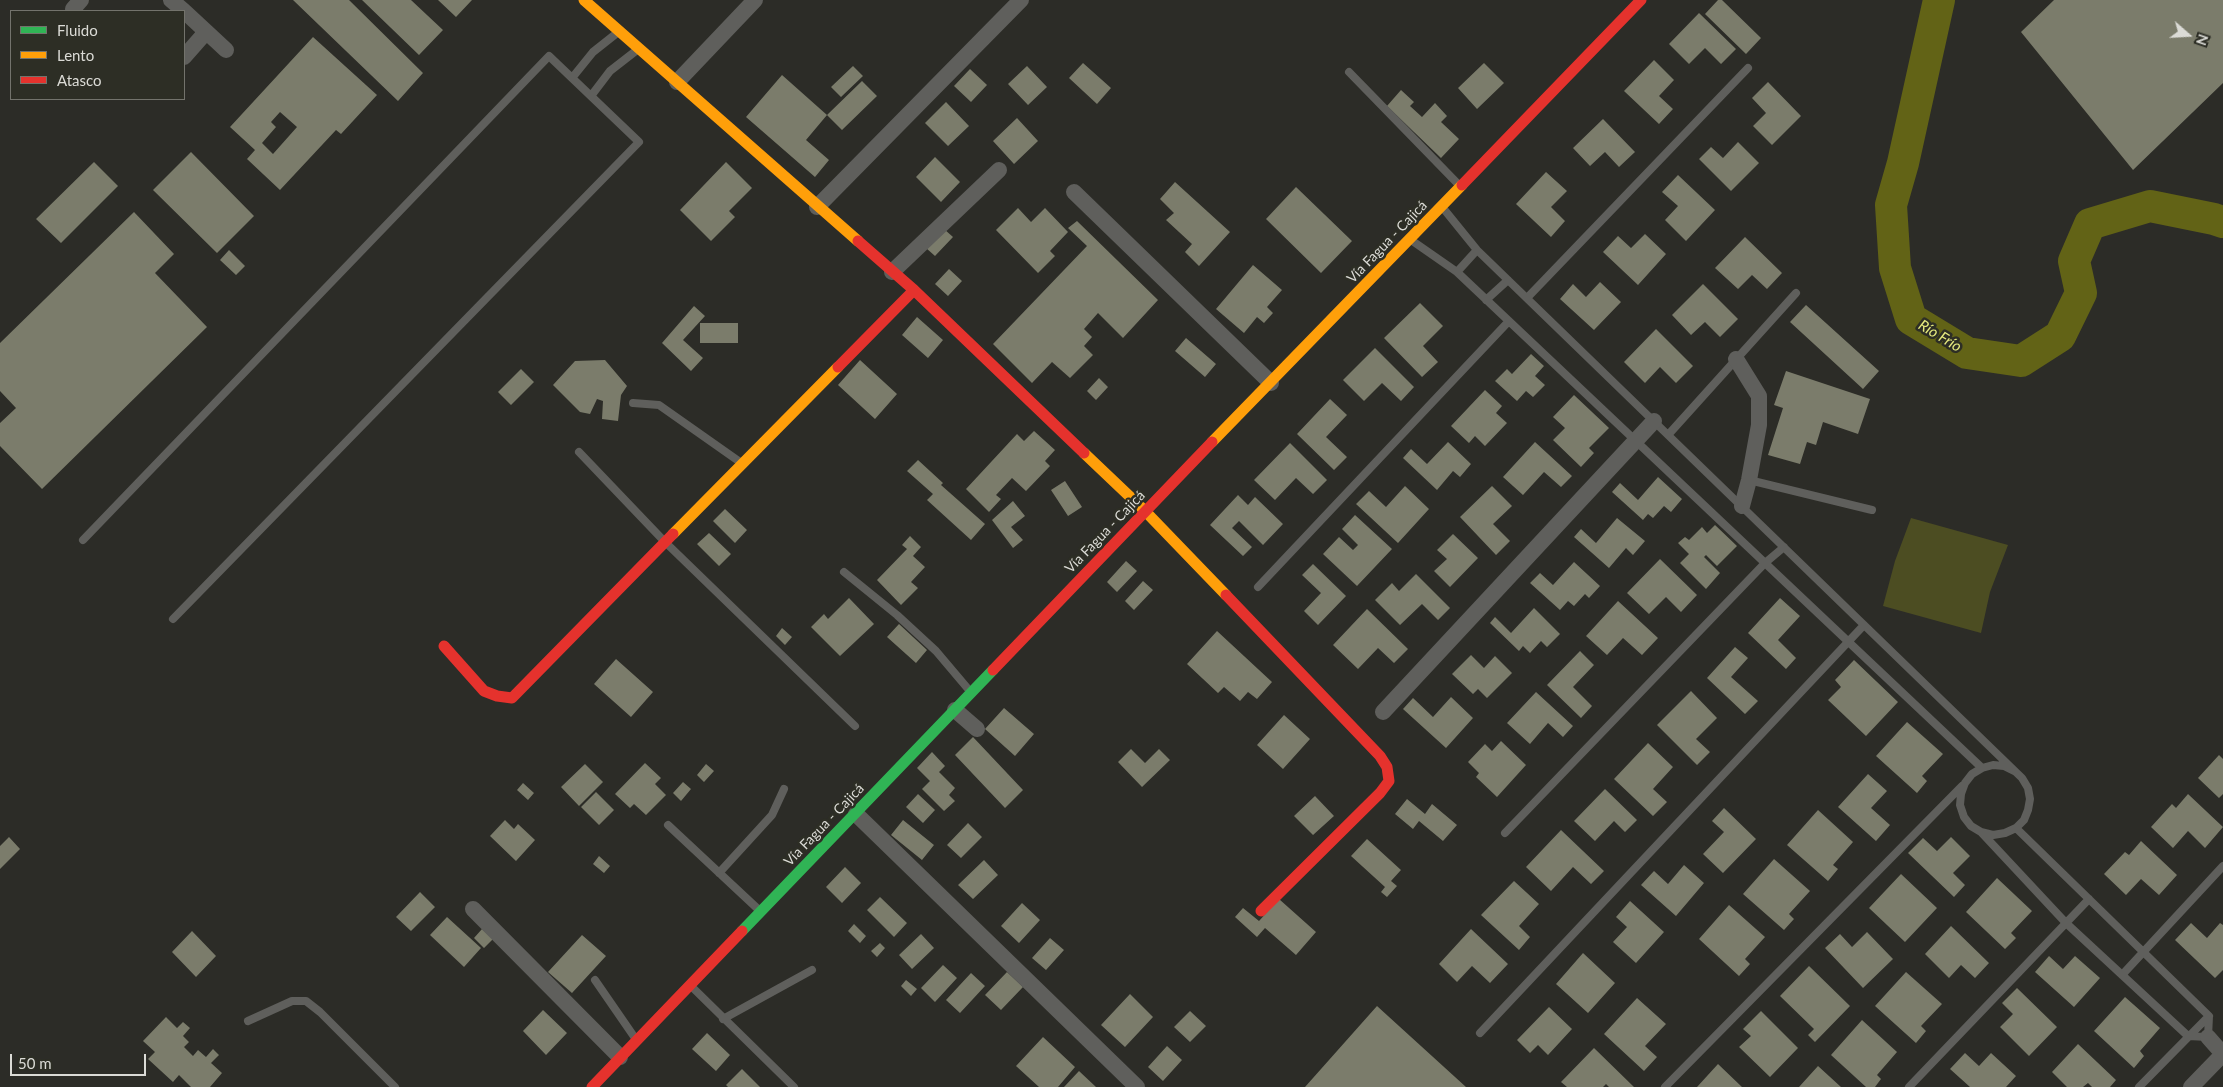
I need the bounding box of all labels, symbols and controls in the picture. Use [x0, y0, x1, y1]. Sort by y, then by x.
legend [10, 10, 185, 100]
north arrow [2163, 10, 2213, 60]
text: Fluido [57, 21, 98, 39]
text: N [2193, 32, 2212, 48]
text: Lento [57, 46, 94, 64]
text: Atasco [57, 71, 102, 89]
street label: Vía Fagua - Cajicá [1343, 197, 1431, 287]
water label: Río Frío [1915, 316, 1965, 356]
street label: Vía Fagua - Cajicá [1061, 487, 1149, 577]
street label: Vía Fagua - Cajicá [780, 780, 868, 870]
scale bar [12, 1044, 149, 1076]
text: 50 m [18, 1054, 52, 1072]

